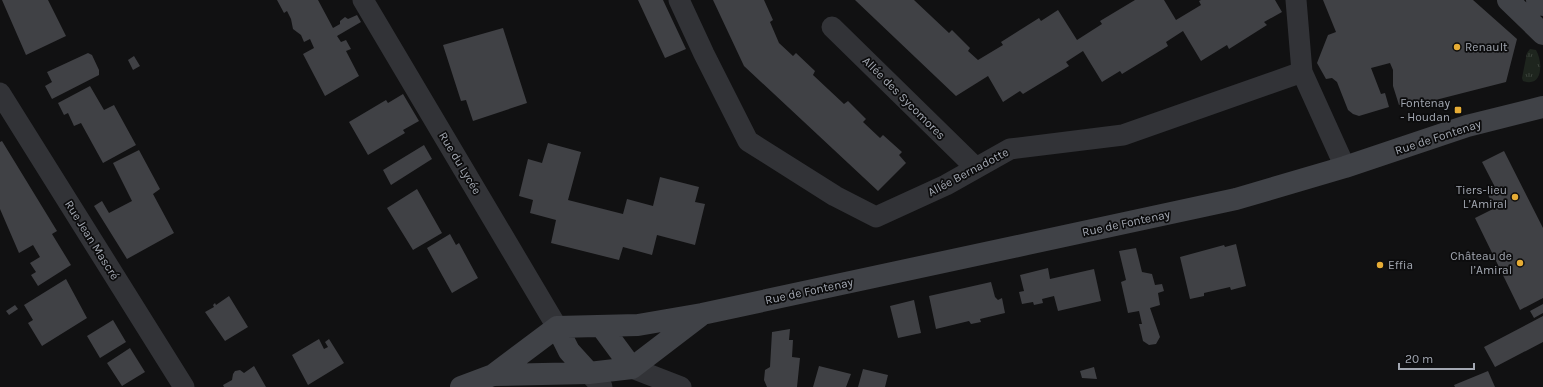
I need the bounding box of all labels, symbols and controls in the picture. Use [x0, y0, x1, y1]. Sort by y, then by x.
place label: Renault [1465, 40, 1508, 54]
marker: Renault [1452, 42, 1462, 52]
street label: Allée des Sycomores [860, 54, 948, 142]
place label: Fontenay - Houdan [1400, 96, 1450, 124]
marker: Fontenay - Houdan [1453, 105, 1463, 115]
street label: Rue de Fontenay [1393, 116, 1483, 158]
street label: Rue du Lycée [436, 129, 484, 197]
street label: Allée Bernadotte [925, 145, 1011, 199]
place label: Tiers-lieu L’Amiral [1456, 183, 1507, 211]
marker: Tiers-lieu L’Amiral [1510, 192, 1520, 202]
street label: Rue Jean Mascré [62, 198, 122, 282]
street label: Rue de Fontenay [1081, 207, 1172, 239]
place label: Château de l’Amiral [1450, 249, 1512, 277]
place label: Effia [1388, 258, 1413, 272]
marker: Château de l’Amiral [1515, 258, 1525, 268]
marker: Effia [1375, 260, 1385, 270]
street label: Rue de Fontenay [764, 275, 855, 307]
scale bar [1399, 345, 1474, 371]
text: 20 m [1405, 352, 1433, 366]

